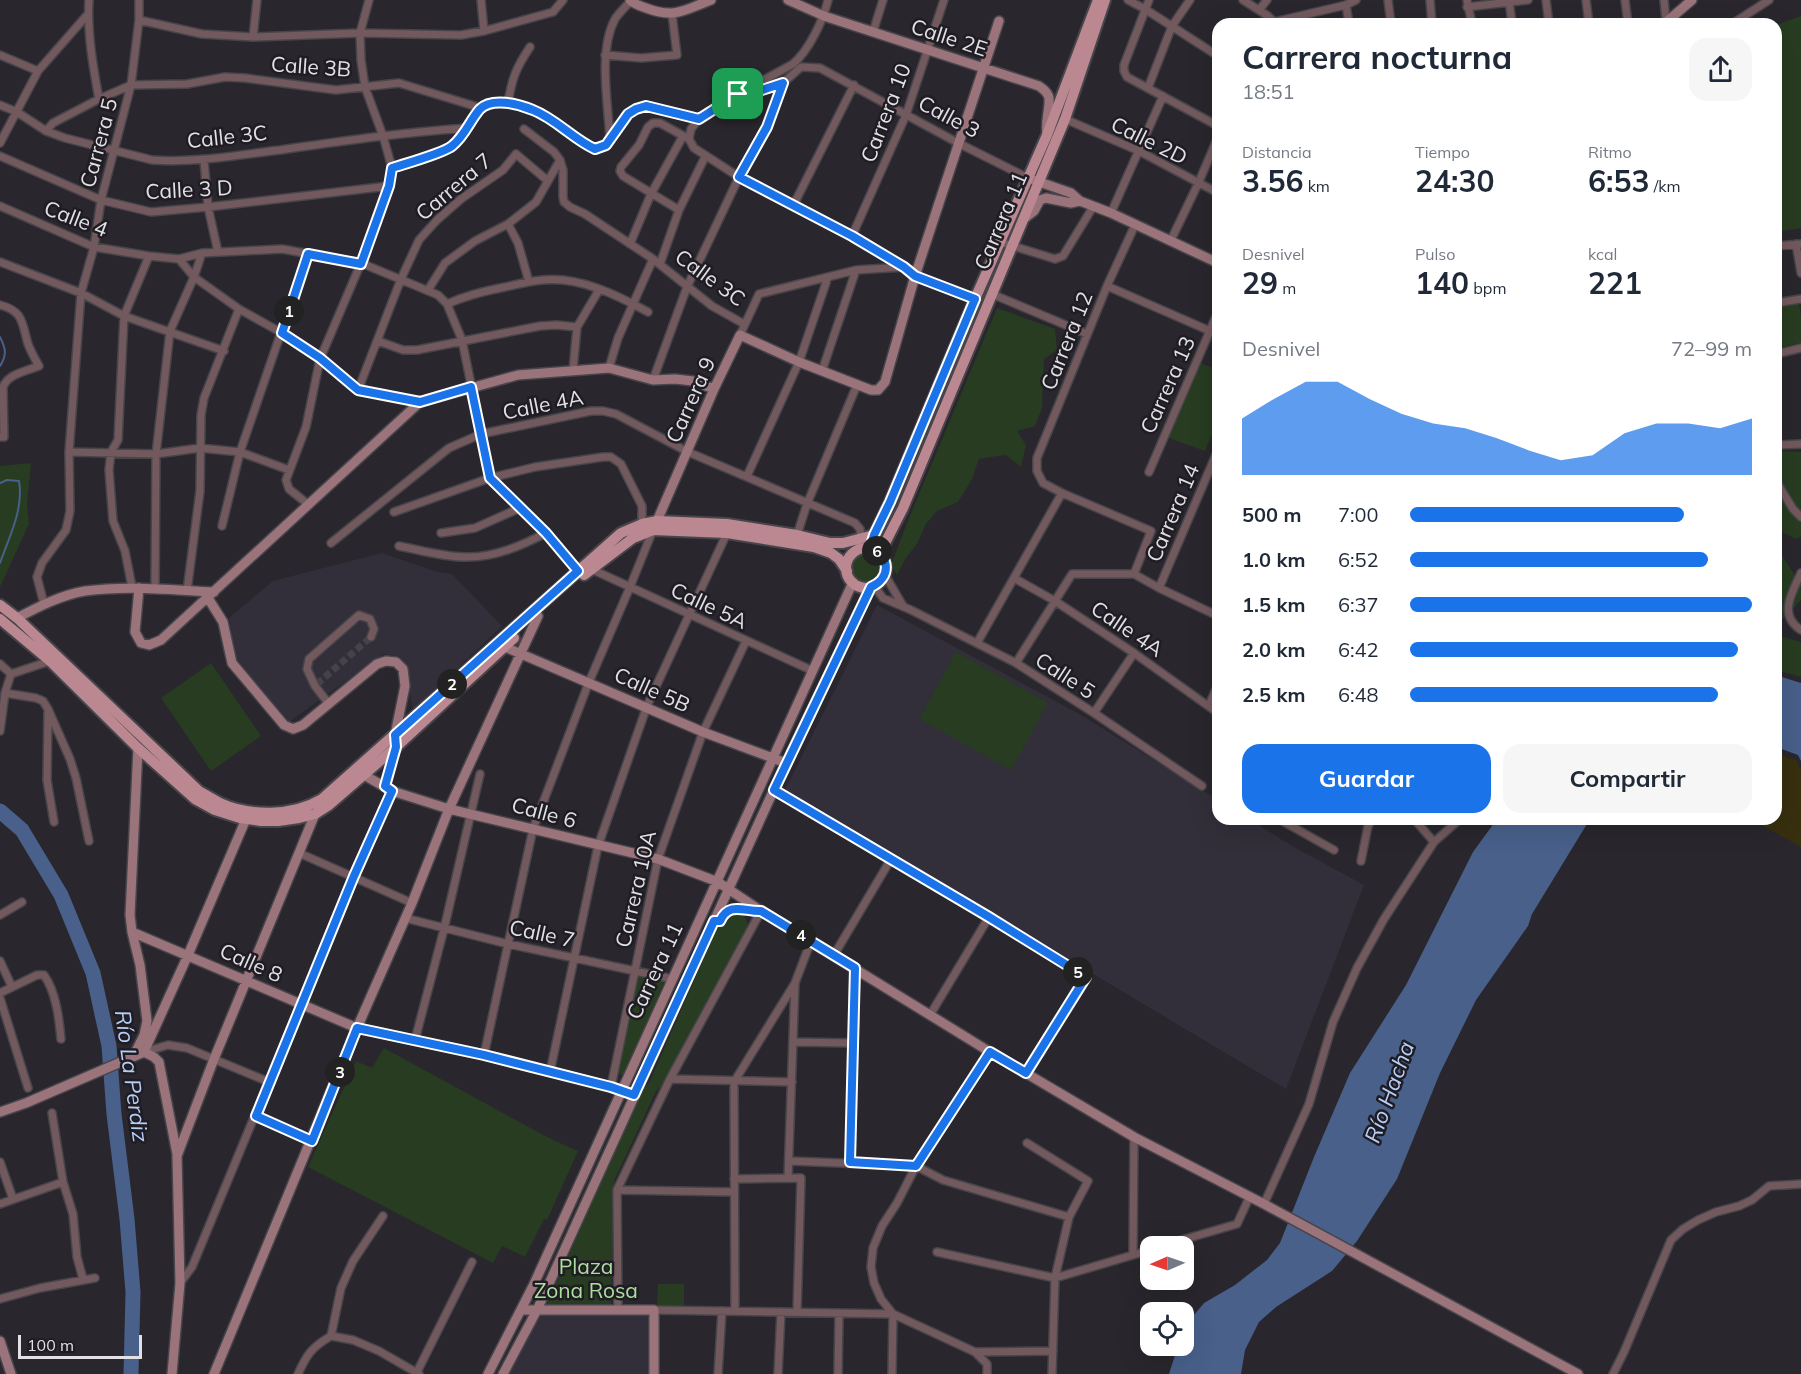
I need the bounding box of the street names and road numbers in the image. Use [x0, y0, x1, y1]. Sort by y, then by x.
street label: Calle 2E [908, 13, 991, 62]
street label: Calle 3B [270, 50, 352, 82]
street label: Carrera 10 [854, 59, 916, 166]
street label: Calle 3 [914, 89, 985, 143]
street label: Carrera 5 [74, 95, 122, 190]
street label: Calle 2D [1107, 110, 1192, 170]
street label: Calle 3C [186, 119, 268, 153]
street label: Carrera 7 [410, 147, 497, 226]
street label: Carrera 11 [968, 168, 1032, 274]
street label: Calle 3 D [145, 174, 233, 204]
street label: Calle 4 [41, 194, 112, 242]
street label: Calle 3C [670, 243, 751, 311]
street label: Carrera 12 [1035, 288, 1098, 394]
street label: Carrera 13 [1134, 332, 1200, 437]
street label: Carrera 9 [660, 353, 721, 447]
street label: Calle 4A [500, 383, 586, 425]
street label: Carrera 14 [1140, 459, 1205, 566]
street label: Calle 5A [667, 576, 752, 634]
street label: Calle 4A [1086, 595, 1169, 662]
street label: Calle 5 [1031, 646, 1100, 704]
street label: Calle 5B [610, 661, 694, 717]
street label: Calle 6 [509, 791, 580, 833]
street label: Carrera 10A [609, 827, 661, 950]
street label: Calle 7 [507, 913, 577, 953]
street label: Carrera 11 [620, 918, 688, 1023]
street label: Calle 8 [216, 937, 287, 987]

